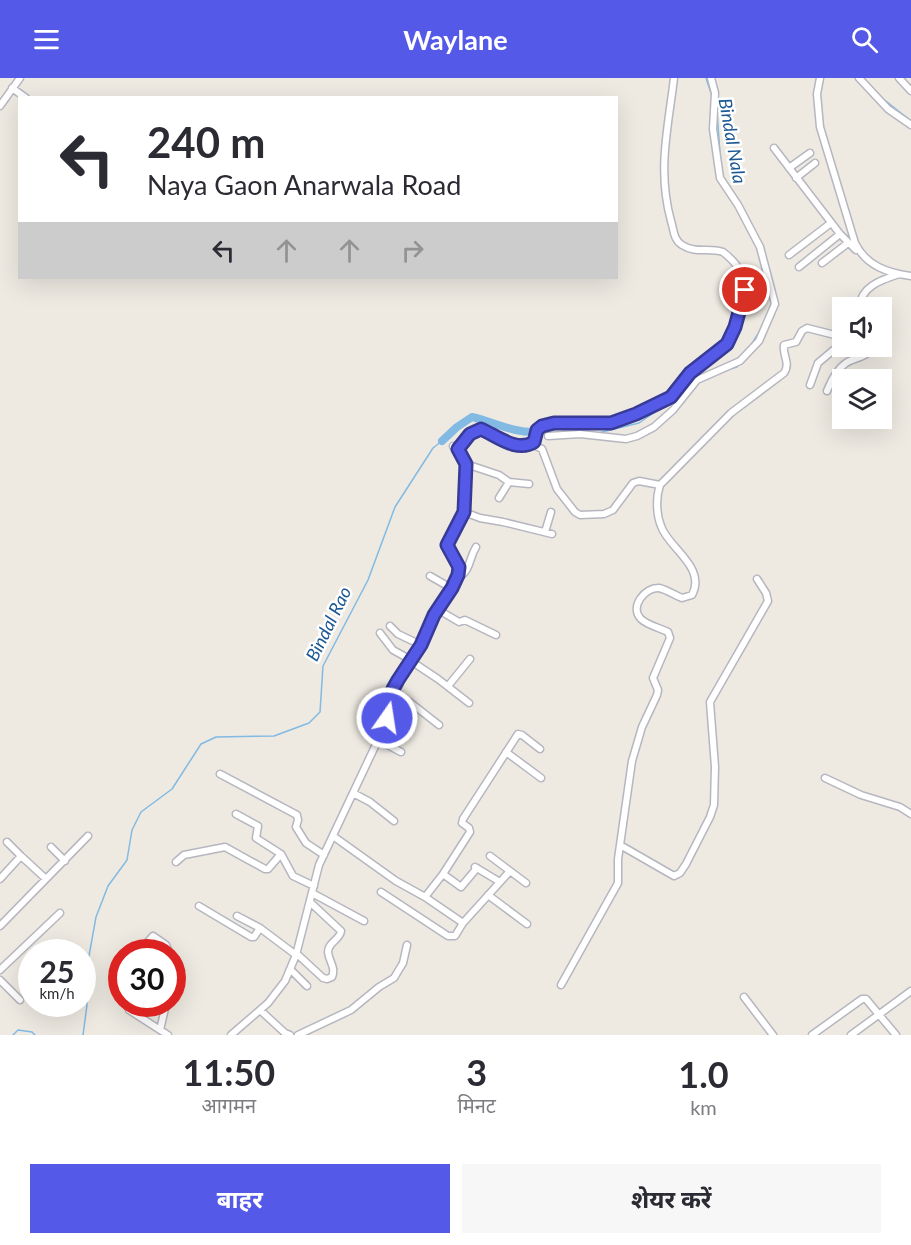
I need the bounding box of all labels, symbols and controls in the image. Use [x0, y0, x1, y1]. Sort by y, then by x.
icon: menu [30, 23, 63, 56]
text: Waylane [403, 23, 508, 56]
icon: search [848, 23, 881, 56]
water label: Bindal Nala [715, 96, 751, 185]
text: 240 m [147, 117, 265, 167]
icon: left [48, 120, 126, 198]
text: Naya Gaon Anarwala Road [147, 168, 461, 201]
icon: left [207, 234, 240, 267]
icon: ahead [270, 234, 303, 267]
icon: ahead [333, 234, 366, 267]
icon: right [396, 234, 429, 267]
pin [719, 264, 770, 315]
icon: arrive [728, 273, 761, 306]
map controls [832, 297, 892, 429]
button: sound [832, 297, 892, 357]
button: layers [832, 369, 892, 429]
water label: Bindal Rao [301, 583, 356, 664]
position arrow [355, 686, 419, 750]
speed limit sign: 30 [108, 939, 186, 1017]
text: 25 [40, 953, 74, 989]
text: km/h [39, 984, 75, 1002]
text: 11:50 [182, 1050, 275, 1094]
text: 3 [466, 1050, 487, 1094]
text: 1.0 [678, 1052, 729, 1096]
text: आगमन [201, 1093, 256, 1117]
text: मिनट [458, 1093, 496, 1117]
text: km [690, 1095, 717, 1119]
button: बाहर [30, 1164, 450, 1233]
button: शेयर करें [462, 1164, 881, 1233]

